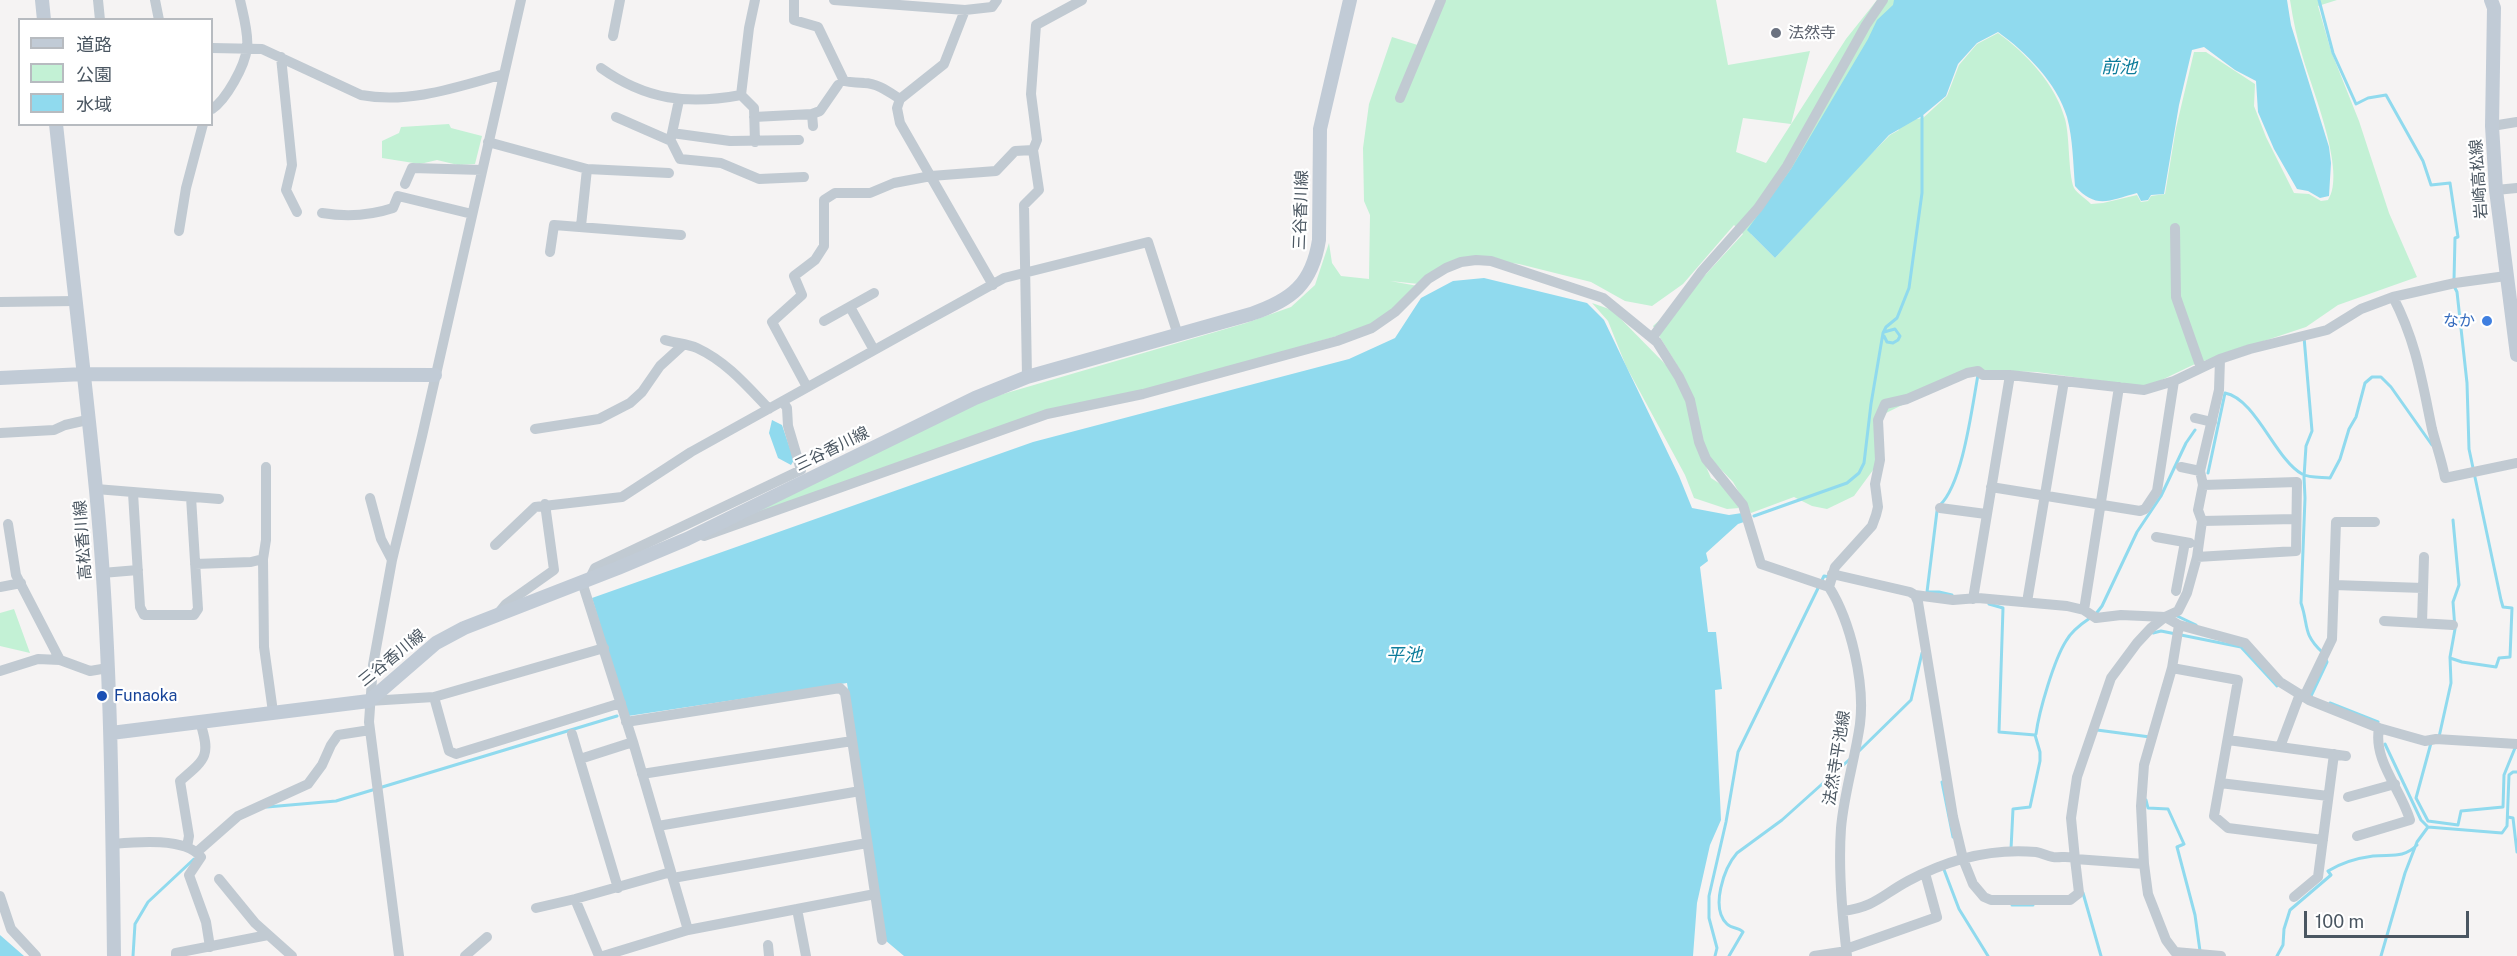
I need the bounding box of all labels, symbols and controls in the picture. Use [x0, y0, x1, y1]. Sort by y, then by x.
legend [18, 18, 213, 126]
place label: 法然寺 [1788, 23, 1836, 43]
marker: 法然寺 [1769, 26, 1783, 40]
text: 道路 [76, 34, 112, 55]
water label: 前池 [2101, 56, 2137, 78]
text: 公園 [76, 64, 112, 85]
text: 水域 [76, 94, 112, 115]
street label: 岩崎高松線 [2467, 138, 2491, 220]
street label: 三谷香川線 [1290, 170, 1312, 250]
place label: なか [2443, 311, 2475, 331]
marker: なか [2480, 314, 2494, 328]
street label: 三谷香川線 [792, 423, 872, 475]
street label: 高松香川線 [71, 499, 95, 581]
street label: 三谷香川線 [355, 625, 429, 691]
water label: 平池 [1386, 644, 1422, 666]
place label: Funaoka [114, 686, 177, 706]
marker: Funaoka [95, 689, 109, 703]
street label: 法然寺平池線 [1820, 709, 1854, 807]
scale bar [2307, 899, 2472, 937]
text: 100 m [2315, 911, 2364, 932]

